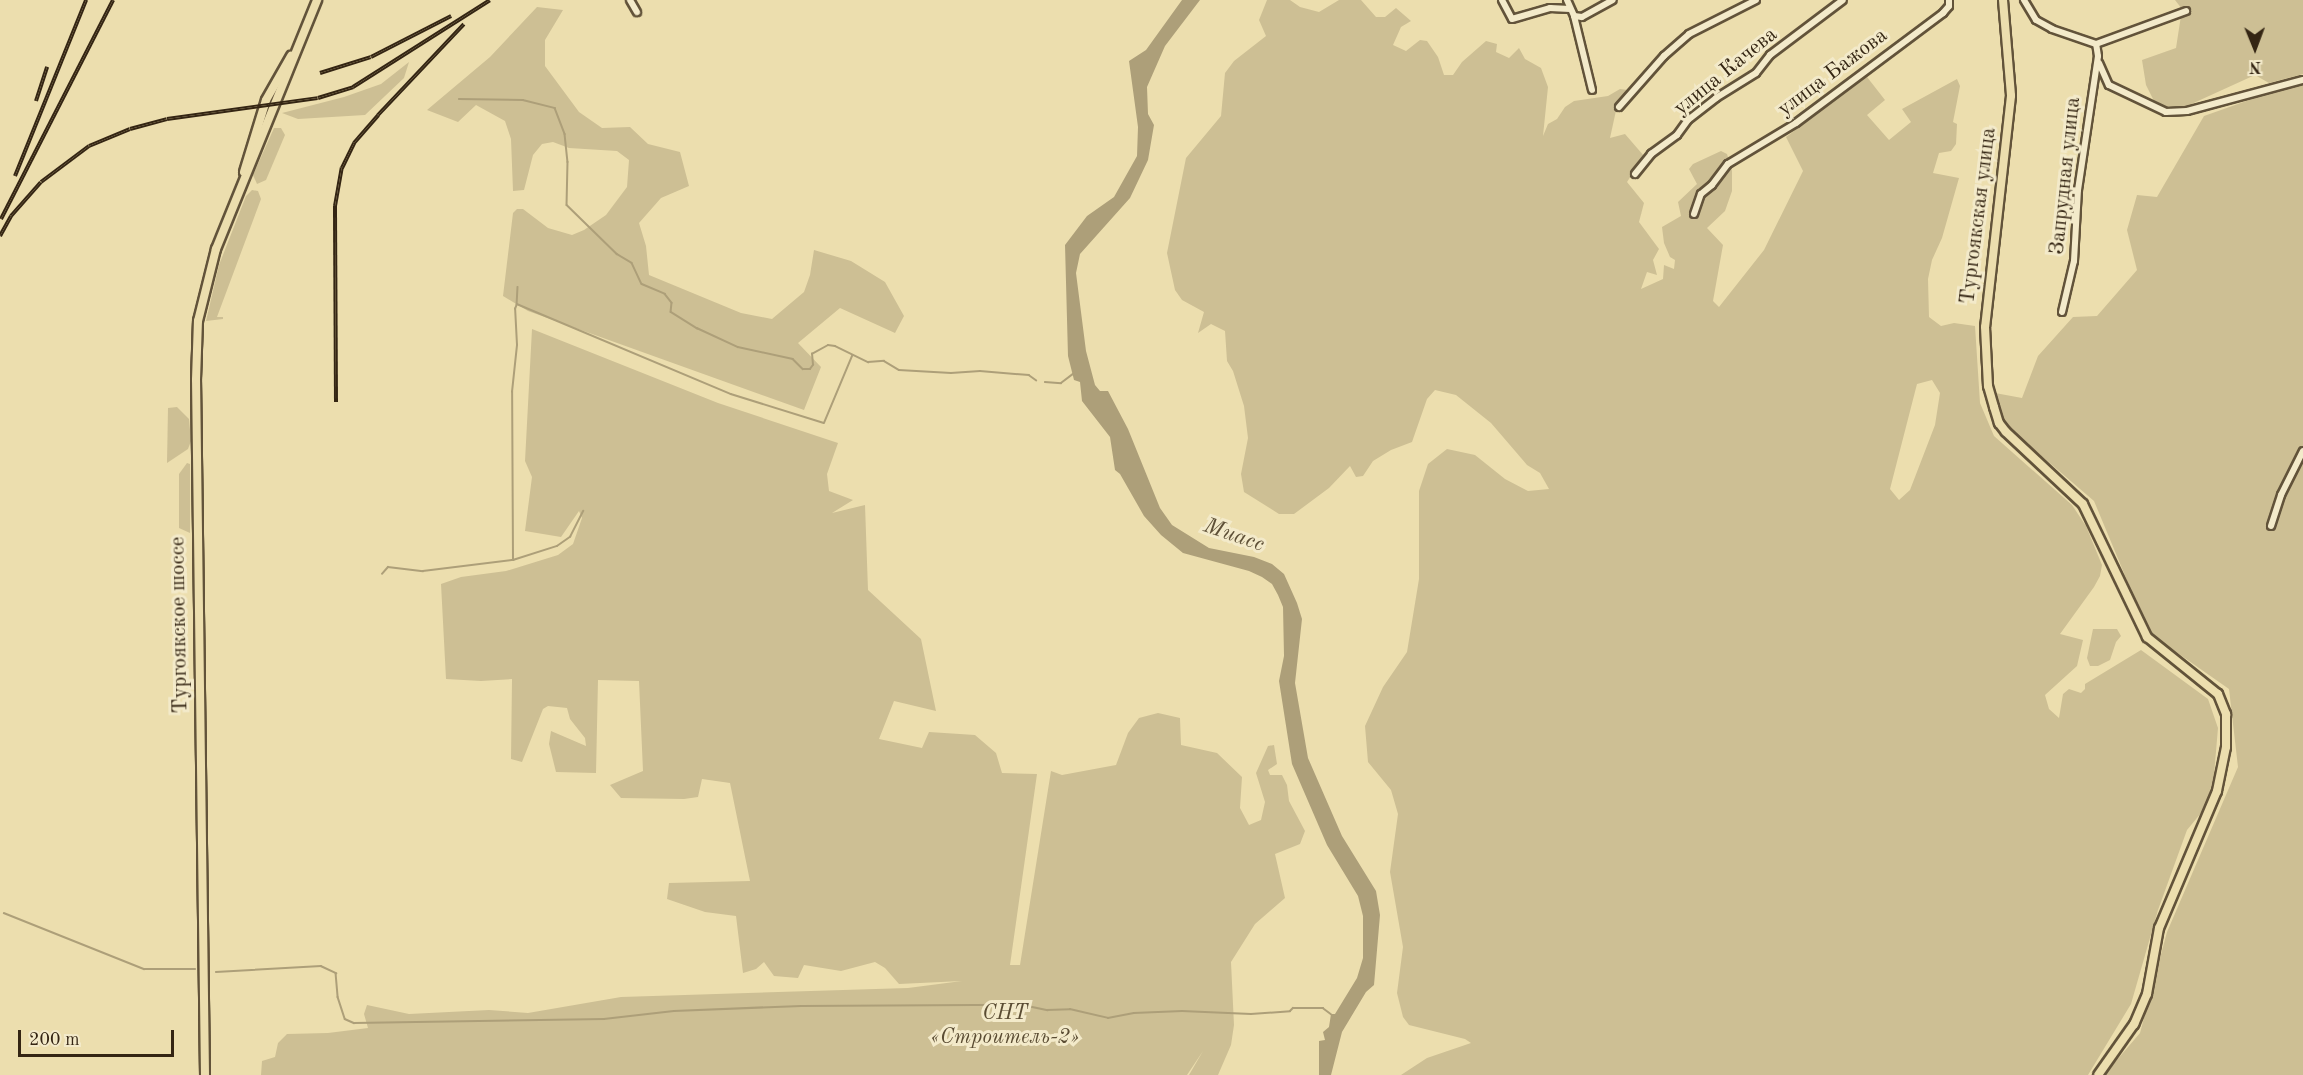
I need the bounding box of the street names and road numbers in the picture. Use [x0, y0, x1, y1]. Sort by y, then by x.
street label: улица Качева [1669, 23, 1783, 121]
street label: улица Бажова [1773, 24, 1893, 122]
street label: Запрудная улица [2045, 96, 2087, 256]
street label: Тургоякская улица [1956, 126, 2002, 306]
street label: Тургоякское шоссе [166, 536, 194, 714]

